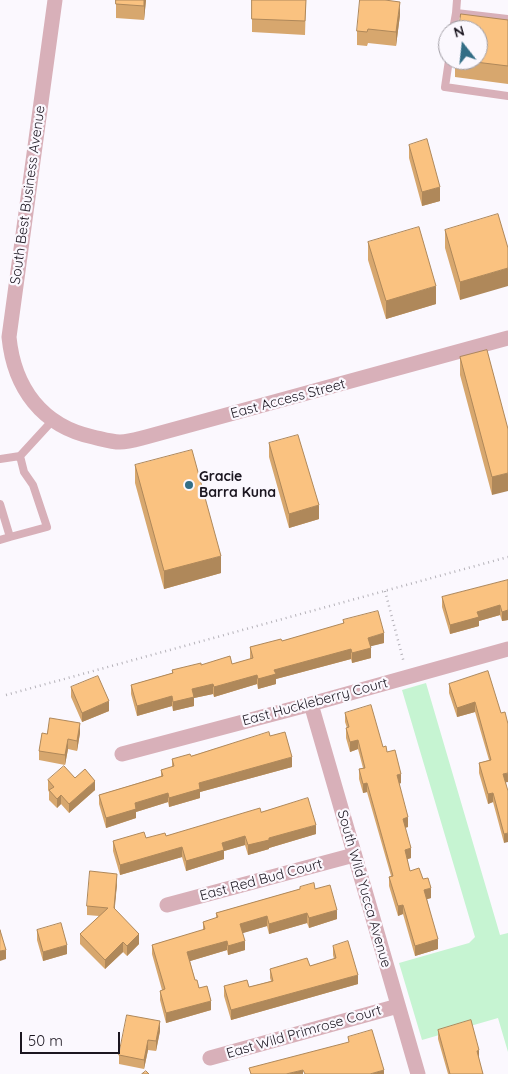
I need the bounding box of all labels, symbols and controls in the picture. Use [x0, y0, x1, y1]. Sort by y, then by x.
north arrow [438, 20, 488, 70]
text: N [452, 21, 467, 42]
street label: South Best Business Avenue [7, 104, 49, 286]
street label: East Access Street [229, 376, 347, 422]
place label: Gracie Barra Kuna [199, 469, 276, 502]
marker: Gracie Barra Kuna [183, 479, 195, 491]
street label: East Huckleberry Court [240, 674, 390, 730]
street label: South Wild Yucca Avenue [333, 808, 395, 970]
street label: East Red Bud Court [198, 856, 324, 904]
street label: East Wild Primrose Court [225, 1002, 383, 1062]
scale bar [22, 1022, 122, 1054]
text: 50 m [28, 1031, 63, 1050]

